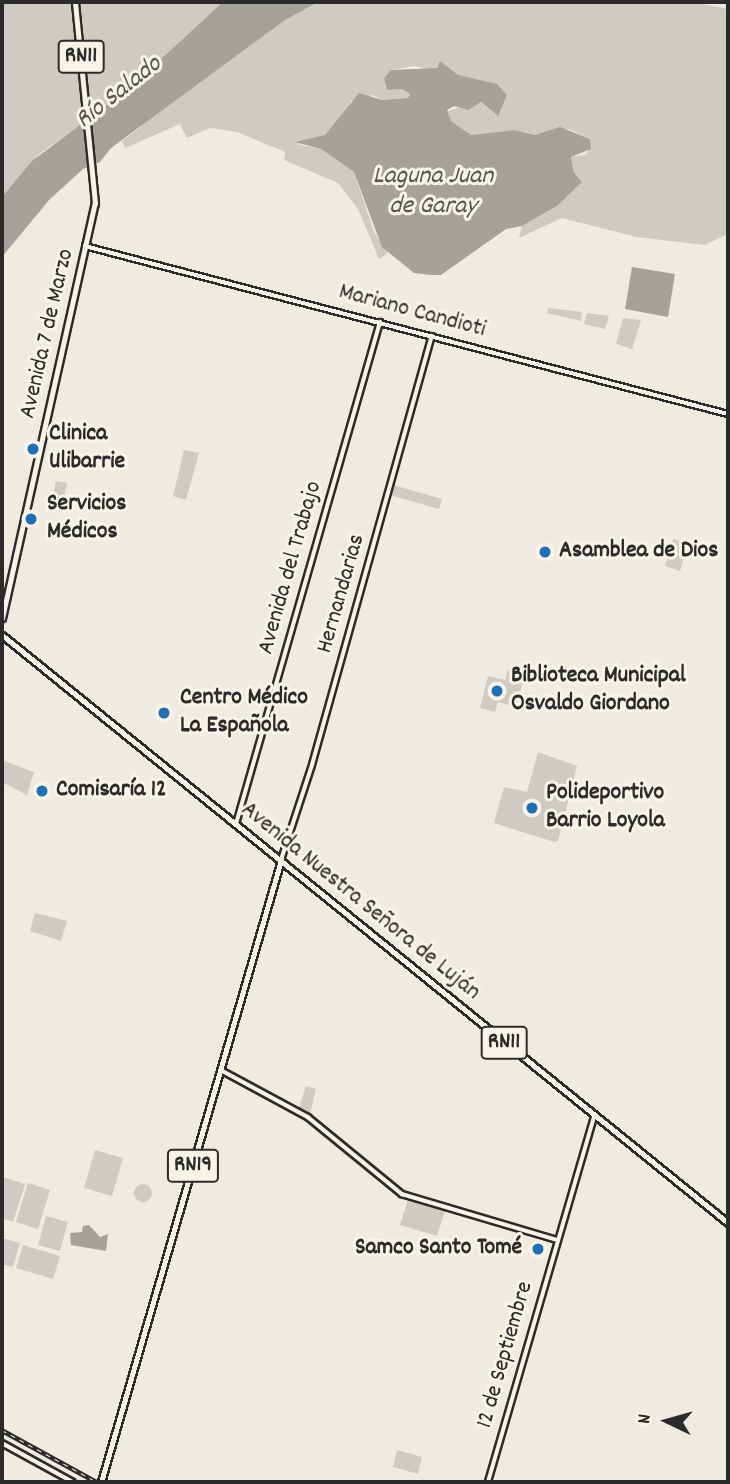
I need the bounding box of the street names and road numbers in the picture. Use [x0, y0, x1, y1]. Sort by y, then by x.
road number: RN11 [56, 38, 106, 76]
street label: Avenida 7 de Marzo [14, 246, 82, 422]
street label: Mariano Candioti [335, 279, 489, 345]
street label: Avenida del Trabajo [253, 478, 329, 658]
street label: Hernandarias [311, 531, 373, 657]
street label: Avenida Nuestra Señora de Luján [234, 796, 486, 1008]
road number: RN11 [480, 1024, 528, 1062]
road number: RN19 [167, 1147, 219, 1186]
street label: 12 de Septiembre [471, 1278, 541, 1432]

